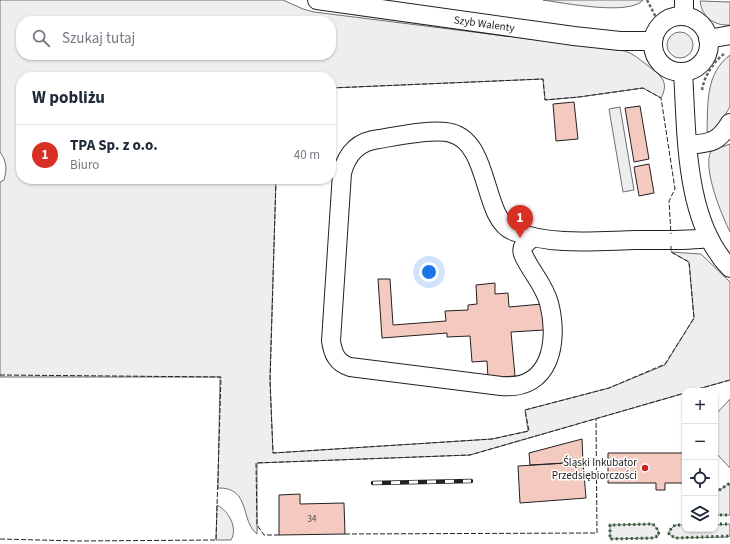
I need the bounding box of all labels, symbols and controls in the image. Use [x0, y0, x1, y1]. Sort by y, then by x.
street label: Szyb Walenty [453, 12, 516, 36]
search box [16, 16, 336, 60]
icon: search [30, 27, 52, 49]
text: Szukaj tutaj [62, 28, 135, 49]
text: W pobliżu [32, 86, 105, 110]
text: TPA Sp. z o.o. [70, 135, 158, 156]
text: 1 [42, 146, 48, 164]
text: 40 m [294, 146, 320, 164]
text: Biuro [70, 156, 99, 174]
pin: 1 [507, 205, 533, 238]
your location [419, 262, 439, 282]
map controls [682, 388, 718, 532]
button: + [682, 388, 718, 424]
button: − [682, 424, 718, 460]
place label: Śląski Inkubator Przedsiębiorczości [552, 455, 637, 483]
button: locate [682, 460, 718, 496]
marker: Śląski Inkubator Przedsiębiorczości [640, 463, 650, 473]
button: layers [682, 496, 718, 532]
house number: 34 [308, 513, 317, 526]

